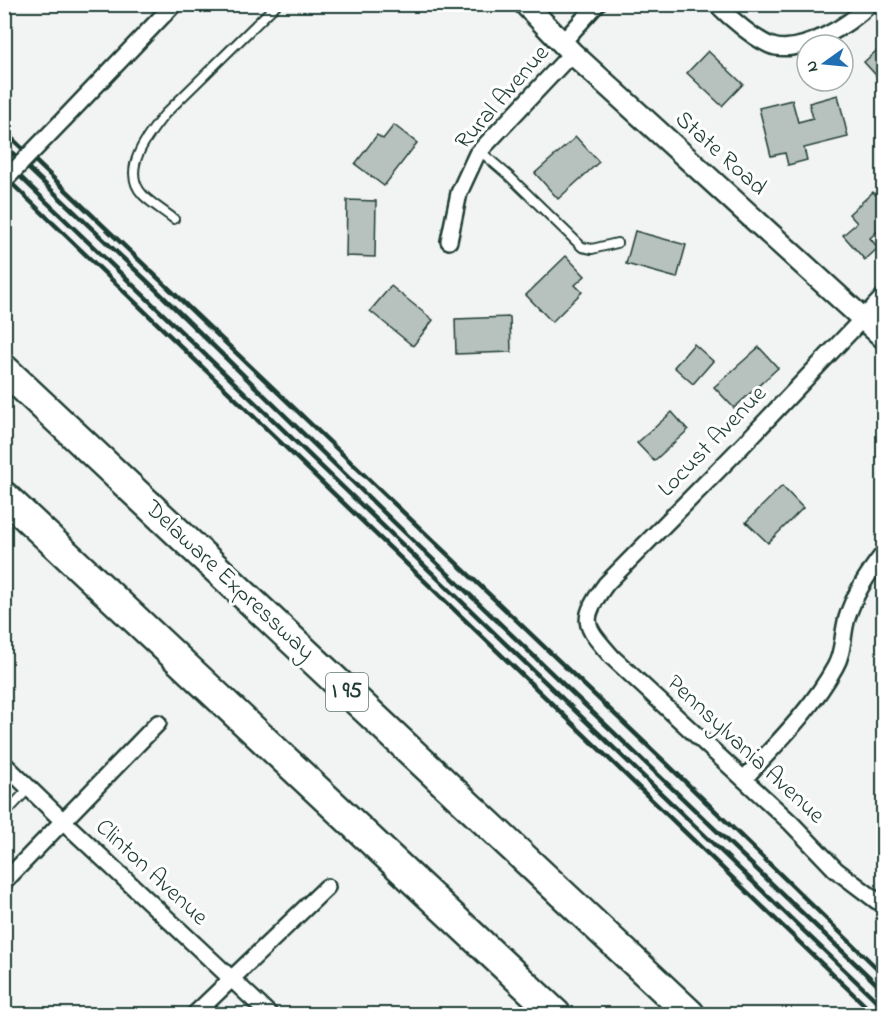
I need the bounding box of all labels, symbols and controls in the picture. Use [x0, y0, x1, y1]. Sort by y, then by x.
north arrow [795, 33, 855, 93]
street label: Rural Avenue [447, 38, 559, 158]
text: N [799, 58, 825, 75]
street label: State Road [666, 103, 774, 205]
street label: Locust Avenue [650, 378, 776, 506]
street label: Delaware Expressway [135, 492, 322, 670]
street label: Pennsylvania Avenue [657, 667, 832, 834]
road number: I 95 [326, 673, 368, 711]
street label: Clinton Avenue [87, 811, 216, 935]

